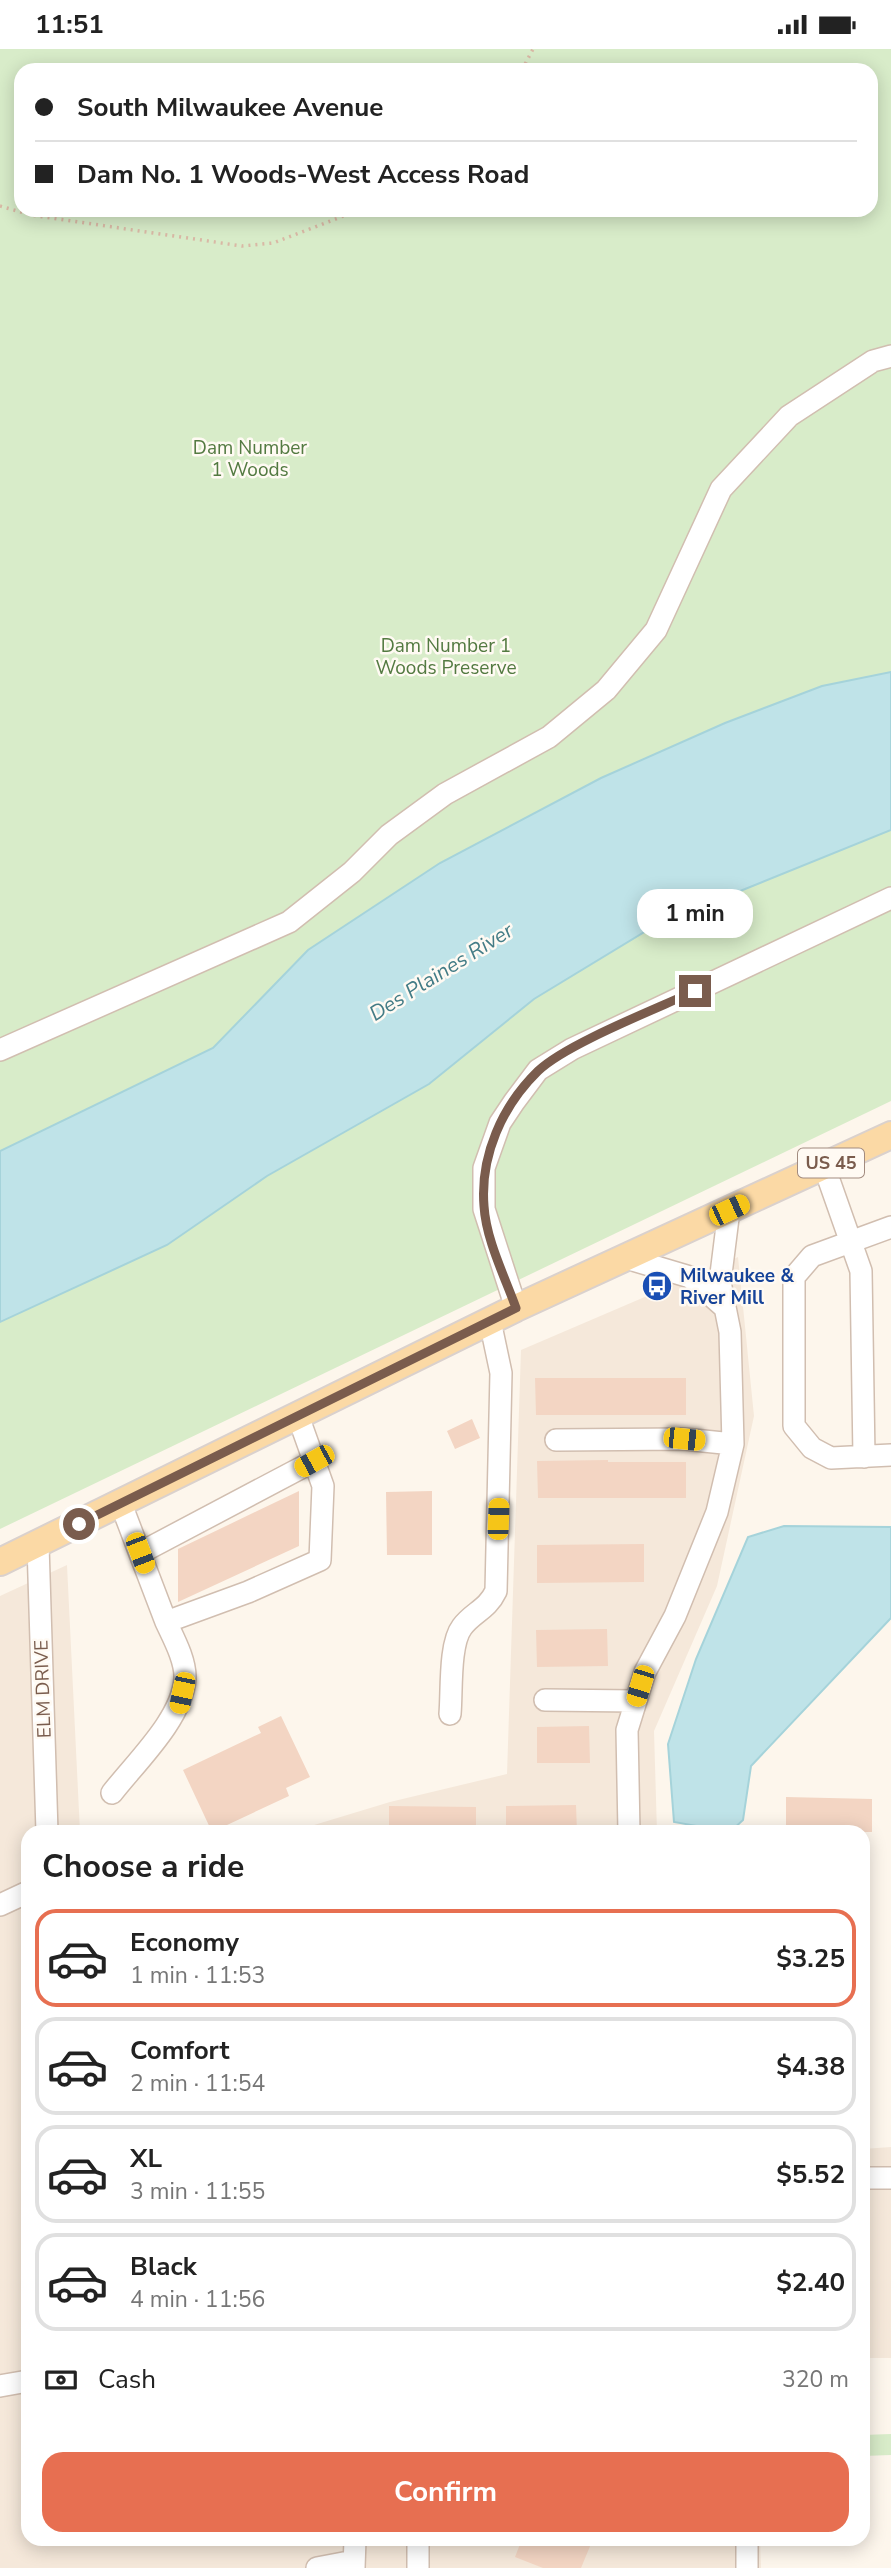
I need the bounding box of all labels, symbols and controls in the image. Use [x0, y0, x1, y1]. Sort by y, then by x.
text: 11:51 [35, 7, 104, 42]
text: South Milwaukee Avenue [77, 90, 383, 125]
text: Dam No. 1 Woods-West Access Road [77, 157, 529, 192]
park label: Dam Number 1 Woods [193, 435, 307, 483]
park label: Dam Number 1 Woods Preserve [375, 633, 517, 681]
callout: 1 min [637, 890, 753, 939]
text: 1 min [665, 898, 725, 929]
water label: Des Plaines River [364, 916, 519, 1027]
route end [679, 975, 711, 1007]
road number: US 45 [798, 1149, 864, 1177]
car [706, 1192, 753, 1228]
place label: Milwaukee & River Mill [680, 1263, 795, 1311]
bus stop icon: Milwaukee & River Mill [640, 1269, 674, 1303]
car [663, 1426, 706, 1452]
car [291, 1442, 338, 1480]
car [487, 1498, 510, 1540]
route start [63, 1508, 95, 1540]
car [123, 1530, 158, 1576]
street label: ELM DRIVE [28, 1639, 58, 1739]
car [624, 1663, 657, 1709]
car [168, 1670, 197, 1716]
text: Choose a ride [42, 1845, 244, 1888]
text: Economy [130, 1925, 239, 1960]
icon: car [46, 1927, 109, 1990]
text: $3.25 [776, 1941, 845, 1976]
text: 1 min · 11:53 [130, 1960, 265, 1991]
text: Comfort [130, 2033, 230, 2068]
icon: car [46, 2035, 109, 2098]
text: $4.38 [776, 2049, 845, 2084]
text: 2 min · 11:54 [130, 2068, 265, 2099]
text: XL [130, 2141, 162, 2176]
icon: car [46, 2143, 109, 2206]
text: $5.52 [776, 2157, 845, 2192]
text: 3 min · 11:55 [130, 2176, 265, 2207]
text: Black [130, 2249, 197, 2284]
icon: car [46, 2251, 109, 2314]
text: $2.40 [776, 2265, 845, 2300]
text: 4 min · 11:56 [130, 2284, 265, 2315]
icon: cash [42, 2361, 80, 2399]
text: Cash [98, 2362, 156, 2397]
text: 320 m [782, 2364, 849, 2395]
button: Confirm [42, 2452, 849, 2532]

